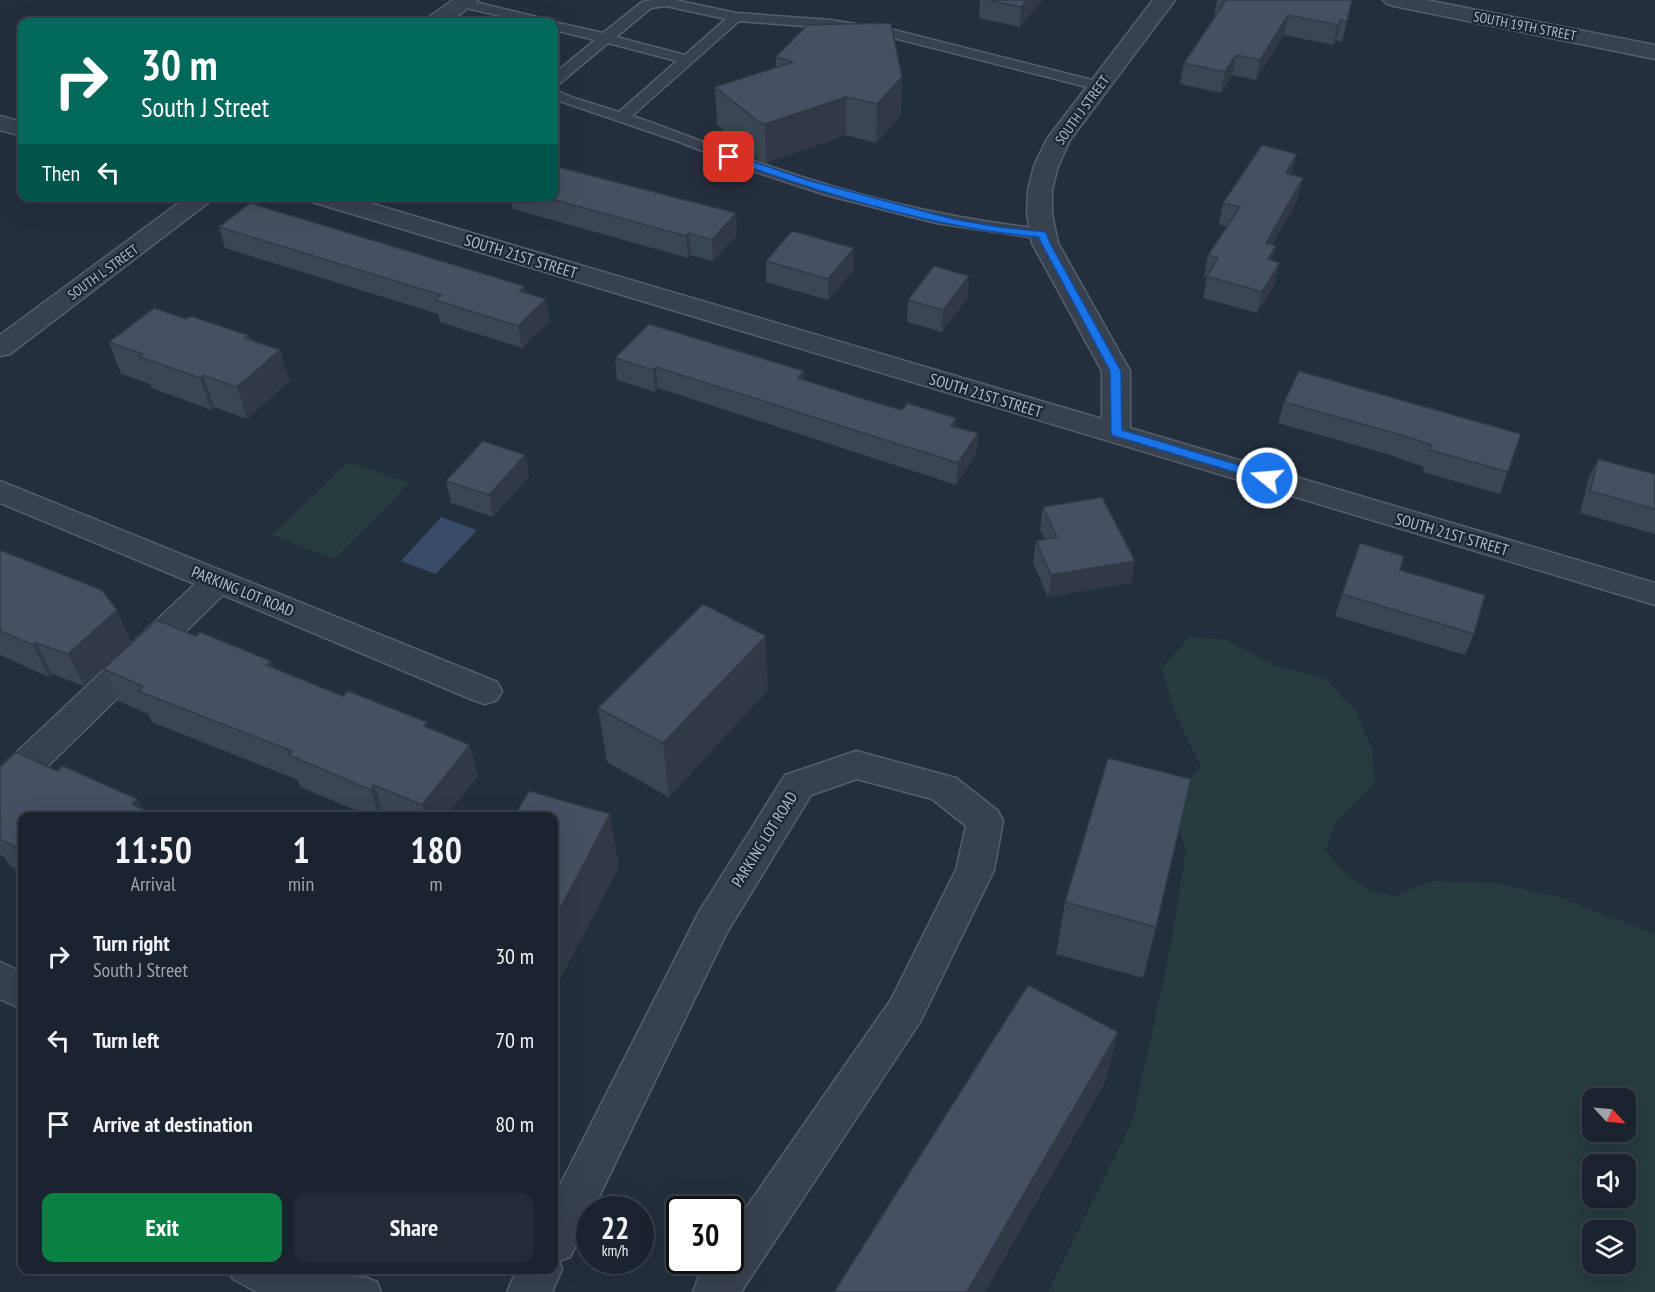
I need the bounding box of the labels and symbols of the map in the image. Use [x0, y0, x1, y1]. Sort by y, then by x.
street label: SOUTH 19TH STREET [1472, 7, 1579, 45]
street label: SOUTH J STREET [1051, 71, 1114, 148]
pin [703, 131, 754, 182]
street label: SOUTH 21ST STREET [462, 229, 580, 283]
street label: SOUTH L STREET [64, 240, 143, 304]
street label: SOUTH 21ST STREET [927, 368, 1045, 422]
position arrow [1235, 446, 1299, 510]
street label: SOUTH 21ST STREET [1393, 508, 1511, 560]
street label: PARKING LOT ROAD [189, 561, 297, 621]
street label: PARKING LOT ROAD [727, 788, 801, 890]
north arrow [1582, 1088, 1636, 1142]
speed limit sign: 30 [666, 1196, 744, 1274]

